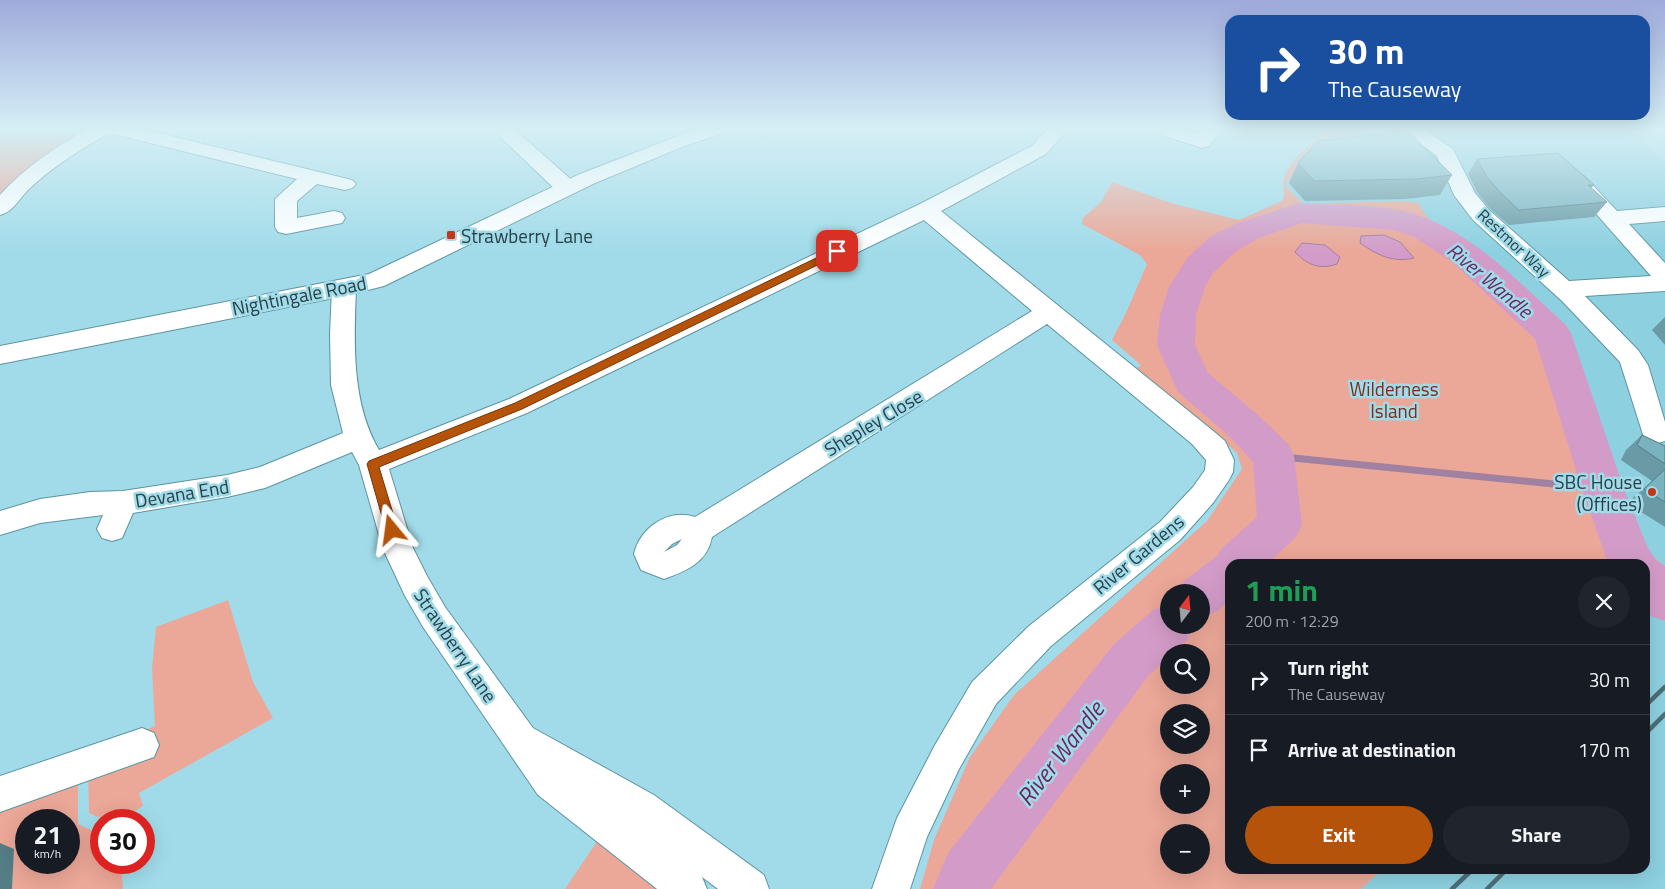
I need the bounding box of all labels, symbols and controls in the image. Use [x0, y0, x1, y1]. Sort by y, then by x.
text: 30 m [1328, 24, 1404, 78]
icon: right [1245, 35, 1310, 100]
text: The Causeway [1328, 72, 1461, 106]
street label: Restmor Way [1472, 203, 1556, 283]
place label: Strawberry Lane [461, 221, 593, 250]
marker: Strawberry Lane [445, 229, 457, 241]
pin [816, 230, 858, 272]
water label: River Wandle [1440, 235, 1541, 326]
icon: arrive [823, 237, 851, 265]
street label: Nightingale Road [229, 268, 369, 322]
park label: Wilderness Island [1349, 374, 1439, 425]
street label: Shepley Close [818, 381, 928, 463]
place label: SBC House (Offices) [1554, 467, 1642, 518]
street label: Devana End [133, 471, 231, 515]
marker: SBC House (Offices) [1646, 486, 1658, 498]
position arrow [365, 503, 417, 555]
street label: River Gardens [1086, 507, 1190, 601]
text: 1 min [1245, 567, 1318, 613]
button: close [1578, 576, 1630, 628]
street label: Strawberry Lane [407, 582, 505, 708]
north arrow [1160, 584, 1210, 634]
map controls [1160, 584, 1210, 874]
text: 200 m · 12:29 [1245, 609, 1339, 633]
button: search [1160, 644, 1210, 694]
text: Turn right [1288, 653, 1369, 682]
text: 30 m [1589, 665, 1630, 694]
icon: right [1245, 666, 1273, 694]
text: The Causeway [1288, 682, 1385, 706]
water label: River Wandle [1007, 691, 1114, 813]
button: layers [1160, 704, 1210, 754]
text: Arrive at destination [1288, 735, 1456, 764]
text: 170 m [1578, 735, 1630, 764]
icon: arrive [1245, 736, 1273, 764]
button: + [1160, 764, 1210, 814]
button: Exit [1245, 806, 1433, 864]
button: Share [1443, 806, 1630, 864]
speed limit sign: 30 [90, 809, 155, 874]
text: 21 [33, 816, 62, 854]
button: − [1160, 824, 1210, 874]
text: km/h [34, 844, 61, 863]

